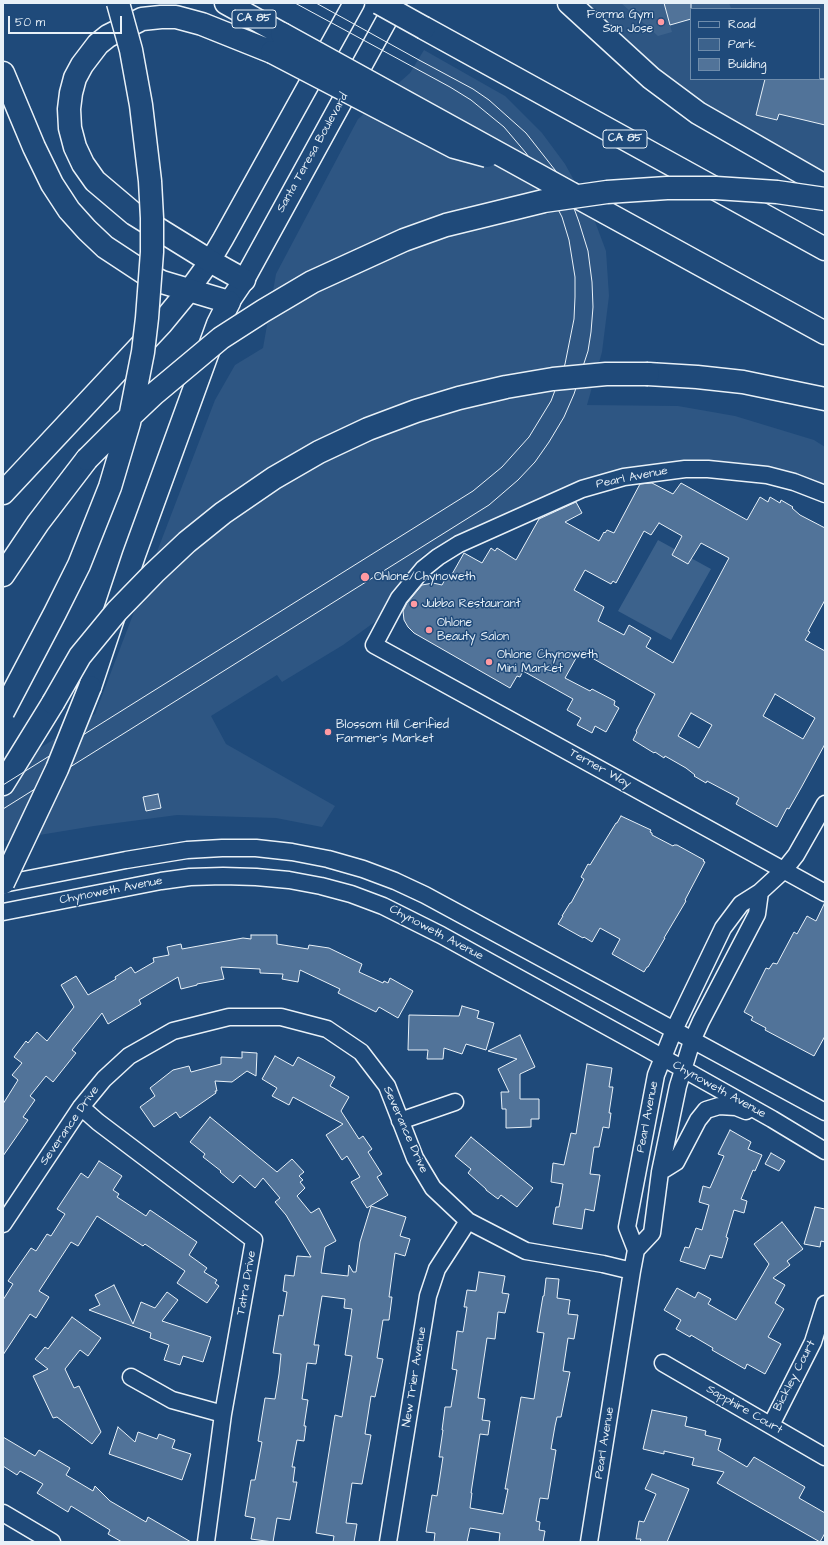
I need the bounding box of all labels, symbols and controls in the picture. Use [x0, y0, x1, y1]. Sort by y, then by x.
scale bar [10, 8, 124, 34]
place label: Forma Gym San Jose [587, 8, 653, 36]
legend [690, 8, 820, 80]
road number: CA 85 [232, 10, 276, 28]
text: 50 m [15, 14, 45, 31]
text: Road [728, 16, 756, 33]
marker: Forma Gym San Jose [656, 17, 666, 27]
text: Park [728, 36, 756, 53]
text: Building [728, 56, 766, 73]
street label: Santa Teresa Boulevard [274, 91, 352, 215]
road number: CA 85 [603, 130, 647, 148]
street label: Pearl Avenue [595, 464, 669, 492]
place label: Ohlone/Chynoweth [374, 570, 475, 584]
marker: Ohlone/Chynoweth [359, 571, 371, 583]
place label: Jubba Restaurant [422, 597, 521, 611]
marker: Jubba Restaurant [409, 599, 419, 609]
place label: Ohlone Beauty Salon [437, 616, 509, 644]
marker: Ohlone Beauty Salon [424, 625, 434, 635]
place label: Ohlone Chynoweth Mini Market [497, 648, 598, 676]
marker: Ohlone Chynoweth Mini Market [484, 657, 494, 667]
place label: Blossom Hill Cerified Farmer's Market [336, 718, 449, 746]
marker: Blossom Hill Cerified Farmer's Market [323, 727, 333, 737]
street label: Terner Way [567, 746, 633, 792]
street label: Chynoweth Avenue [58, 874, 164, 908]
street label: Chynoweth Avenue [386, 902, 486, 964]
street label: Chynoweth Avenue [670, 1058, 768, 1122]
street label: Pearl Avenue [634, 1080, 662, 1154]
street label: Severance Drive [37, 1084, 103, 1168]
street label: Severance Drive [379, 1084, 431, 1176]
street label: Tatra Drive [234, 1250, 260, 1316]
street label: New Trier Avenue [400, 1326, 430, 1428]
street label: Bickley Court [771, 1338, 819, 1414]
street label: Sapphire Court [703, 1382, 785, 1438]
street label: Pearl Avenue [592, 1406, 618, 1480]

